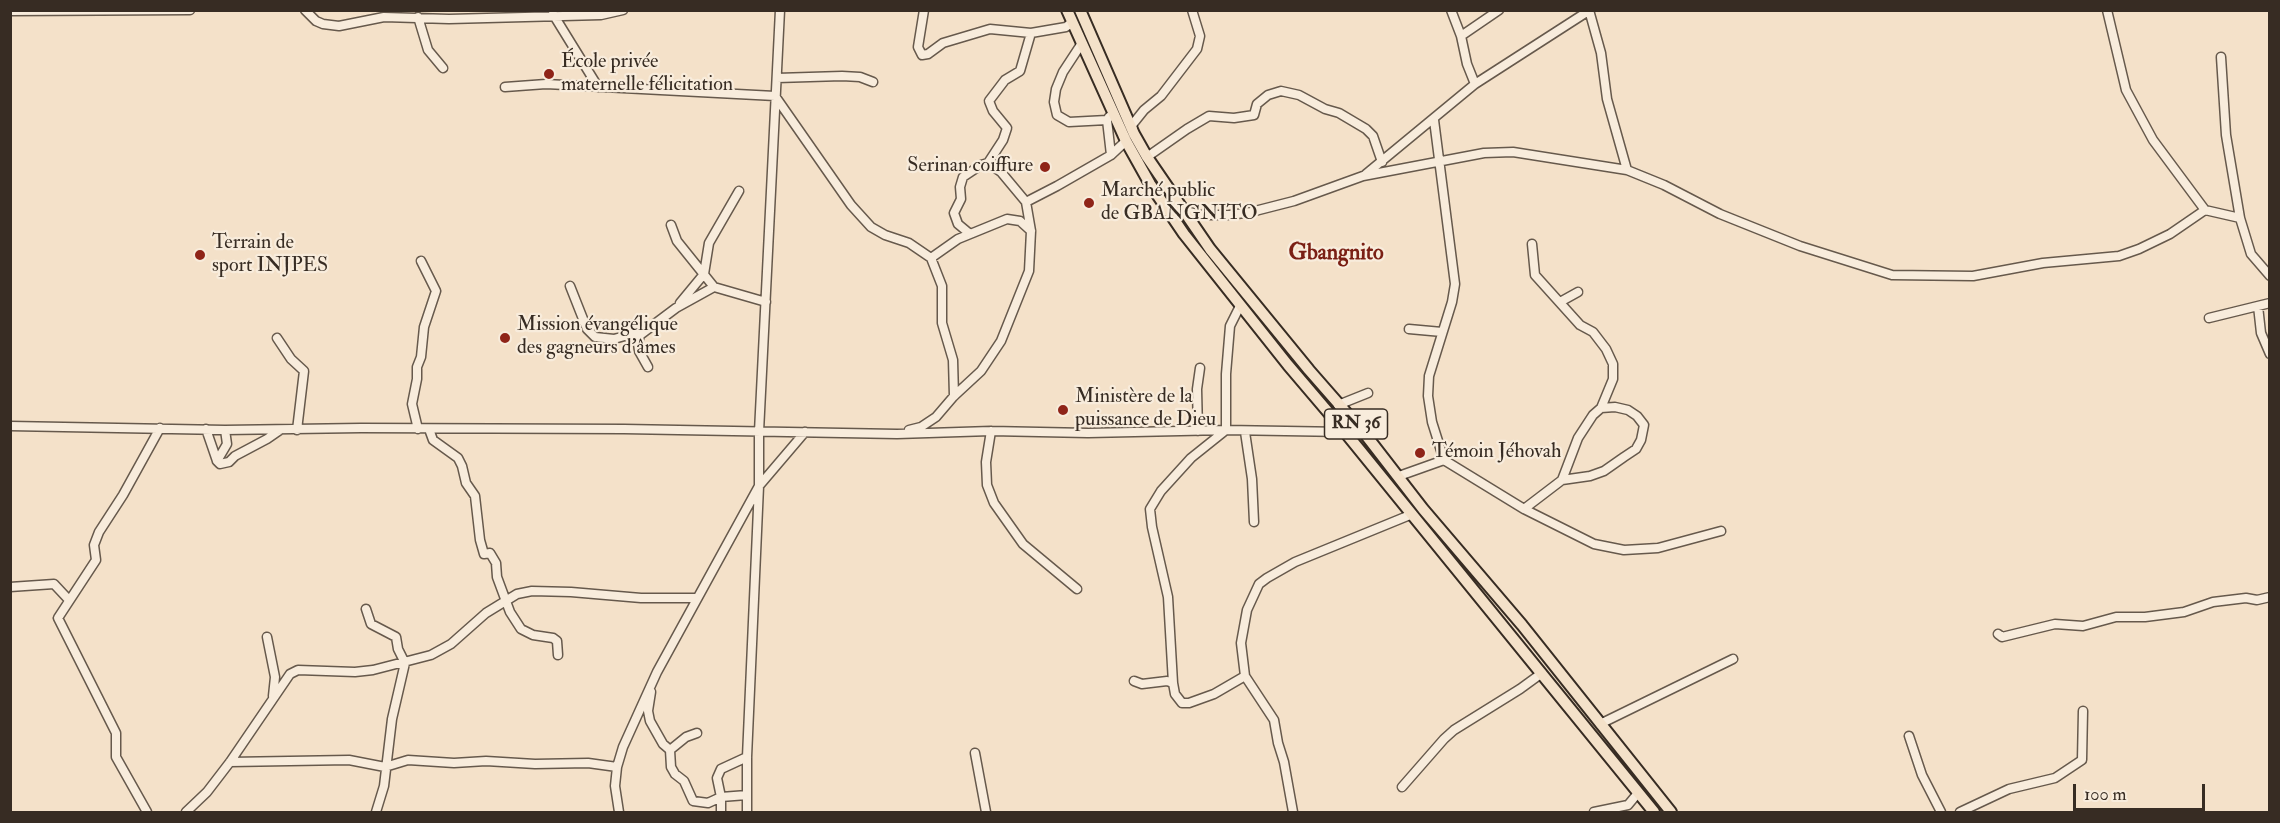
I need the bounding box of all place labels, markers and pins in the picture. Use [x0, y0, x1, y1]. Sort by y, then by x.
place label: École privée maternelle félicitation [561, 51, 733, 98]
marker: École privée maternelle félicitation [542, 67, 556, 81]
place label: Serinan coiffure [907, 155, 1033, 179]
marker: Serinan coiffure [1038, 160, 1052, 174]
place label: Marché public de GBANGNITO [1101, 180, 1258, 227]
marker: Marché public de GBANGNITO [1082, 196, 1096, 210]
place label: Terrain de sport INJPES [212, 232, 328, 279]
marker: Terrain de sport INJPES [193, 248, 207, 262]
place label: Mission évangélique des gagneurs d'âmes [517, 314, 678, 361]
marker: Mission évangélique des gagneurs d'âmes [498, 331, 512, 345]
place label: Ministère de la puissance de Dieu [1075, 386, 1216, 433]
marker: Ministère de la puissance de Dieu [1056, 403, 1070, 417]
place label: Témoin Jéhovah [1432, 441, 1561, 465]
marker: Témoin Jéhovah [1413, 446, 1427, 460]

